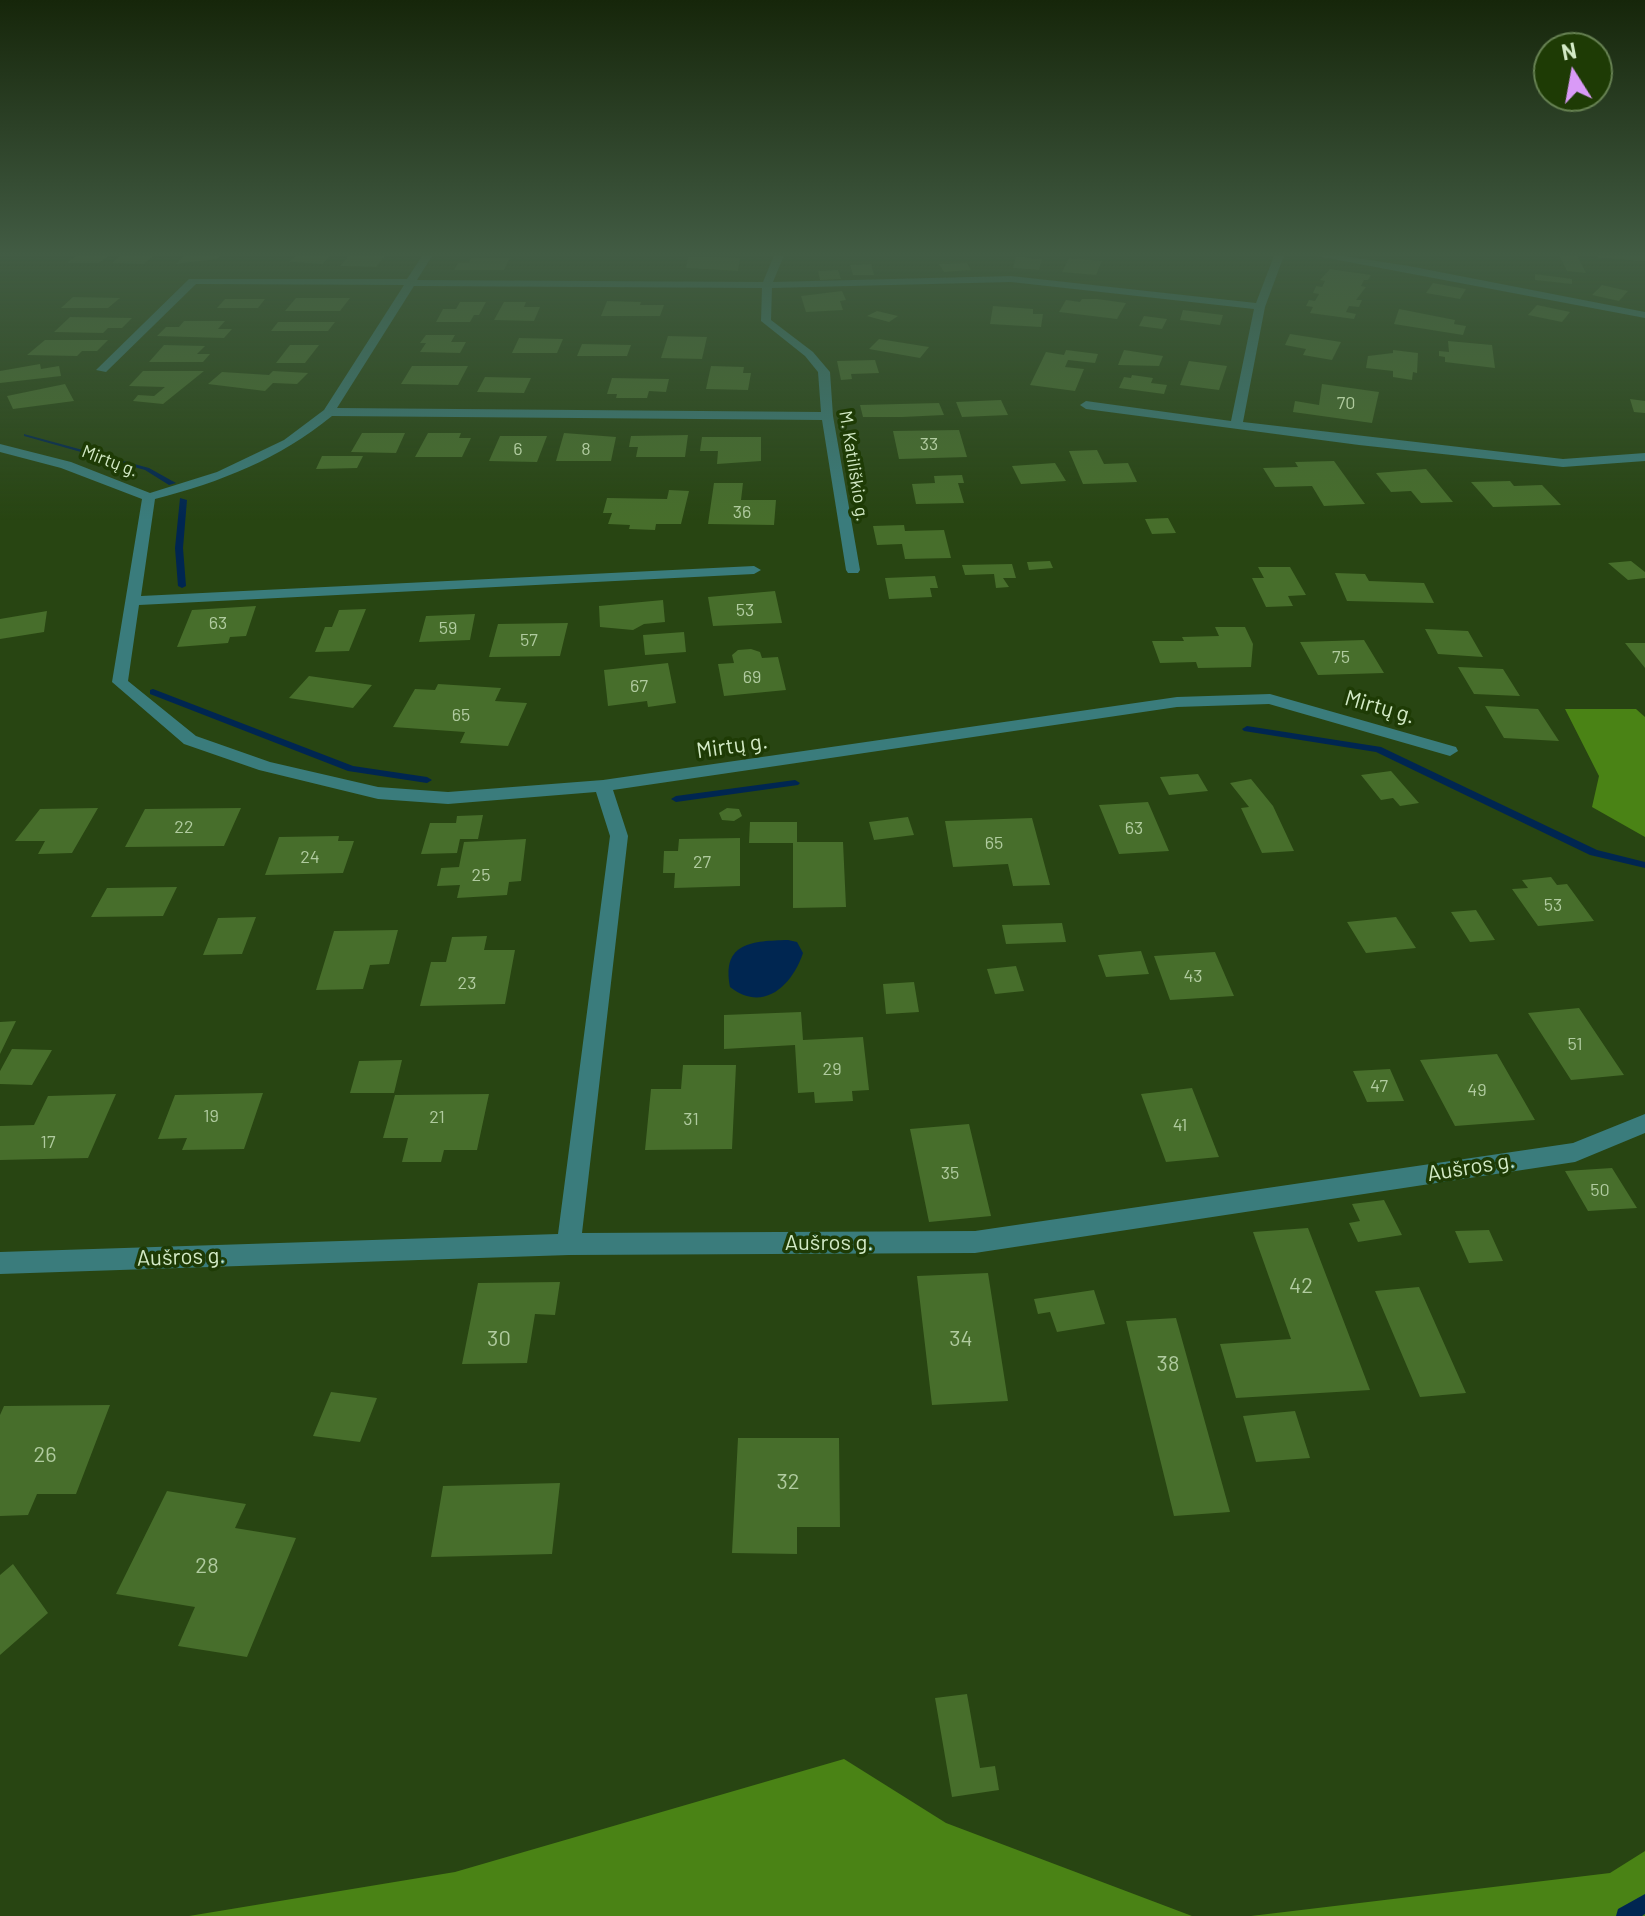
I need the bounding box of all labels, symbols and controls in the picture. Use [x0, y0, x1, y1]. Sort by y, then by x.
north arrow [1533, 32, 1613, 112]
text: N [1559, 36, 1578, 65]
house number: 70 [1337, 392, 1355, 414]
street label: M. Katiliškio g. [835, 409, 873, 523]
house number: 33 [920, 433, 938, 455]
house number: 6 [513, 438, 523, 460]
house number: 8 [581, 438, 591, 460]
street label: Mirtų g. [79, 440, 141, 482]
house number: 36 [733, 501, 751, 523]
house number: 53 [736, 599, 754, 621]
house number: 63 [209, 612, 227, 634]
house number: 59 [439, 617, 457, 639]
house number: 57 [520, 629, 538, 651]
house number: 75 [1332, 646, 1350, 668]
house number: 69 [743, 666, 761, 688]
house number: 67 [630, 675, 648, 697]
street label: Mirtų g. [1342, 684, 1418, 730]
house number: 65 [452, 704, 470, 726]
street label: Mirtų g. [695, 728, 769, 764]
house number: 22 [174, 816, 194, 838]
house number: 63 [1125, 817, 1143, 839]
house number: 65 [985, 832, 1003, 854]
house number: 24 [300, 846, 320, 868]
house number: 27 [693, 851, 711, 873]
house number: 25 [472, 864, 490, 886]
house number: 53 [1544, 894, 1562, 916]
house number: 43 [1183, 965, 1203, 987]
house number: 23 [458, 972, 476, 994]
house number: 51 [1567, 1033, 1583, 1055]
house number: 29 [822, 1058, 842, 1080]
house number: 47 [1370, 1075, 1388, 1097]
house number: 49 [1467, 1079, 1487, 1101]
house number: 19 [203, 1105, 219, 1127]
house number: 21 [429, 1106, 445, 1128]
house number: 31 [683, 1108, 699, 1130]
house number: 41 [1173, 1114, 1187, 1136]
house number: 17 [41, 1131, 55, 1153]
street label: Aušros g. [1425, 1147, 1517, 1187]
house number: 35 [941, 1162, 959, 1184]
house number: 50 [1590, 1179, 1610, 1201]
street label: Aušros g. [785, 1230, 873, 1256]
street label: Aušros g. [136, 1242, 226, 1272]
house number: 42 [1289, 1273, 1313, 1299]
house number: 30 [487, 1326, 511, 1352]
house number: 34 [949, 1326, 973, 1352]
house number: 38 [1157, 1351, 1179, 1377]
house number: 26 [33, 1442, 57, 1468]
house number: 32 [776, 1469, 800, 1495]
house number: 28 [195, 1553, 219, 1579]

